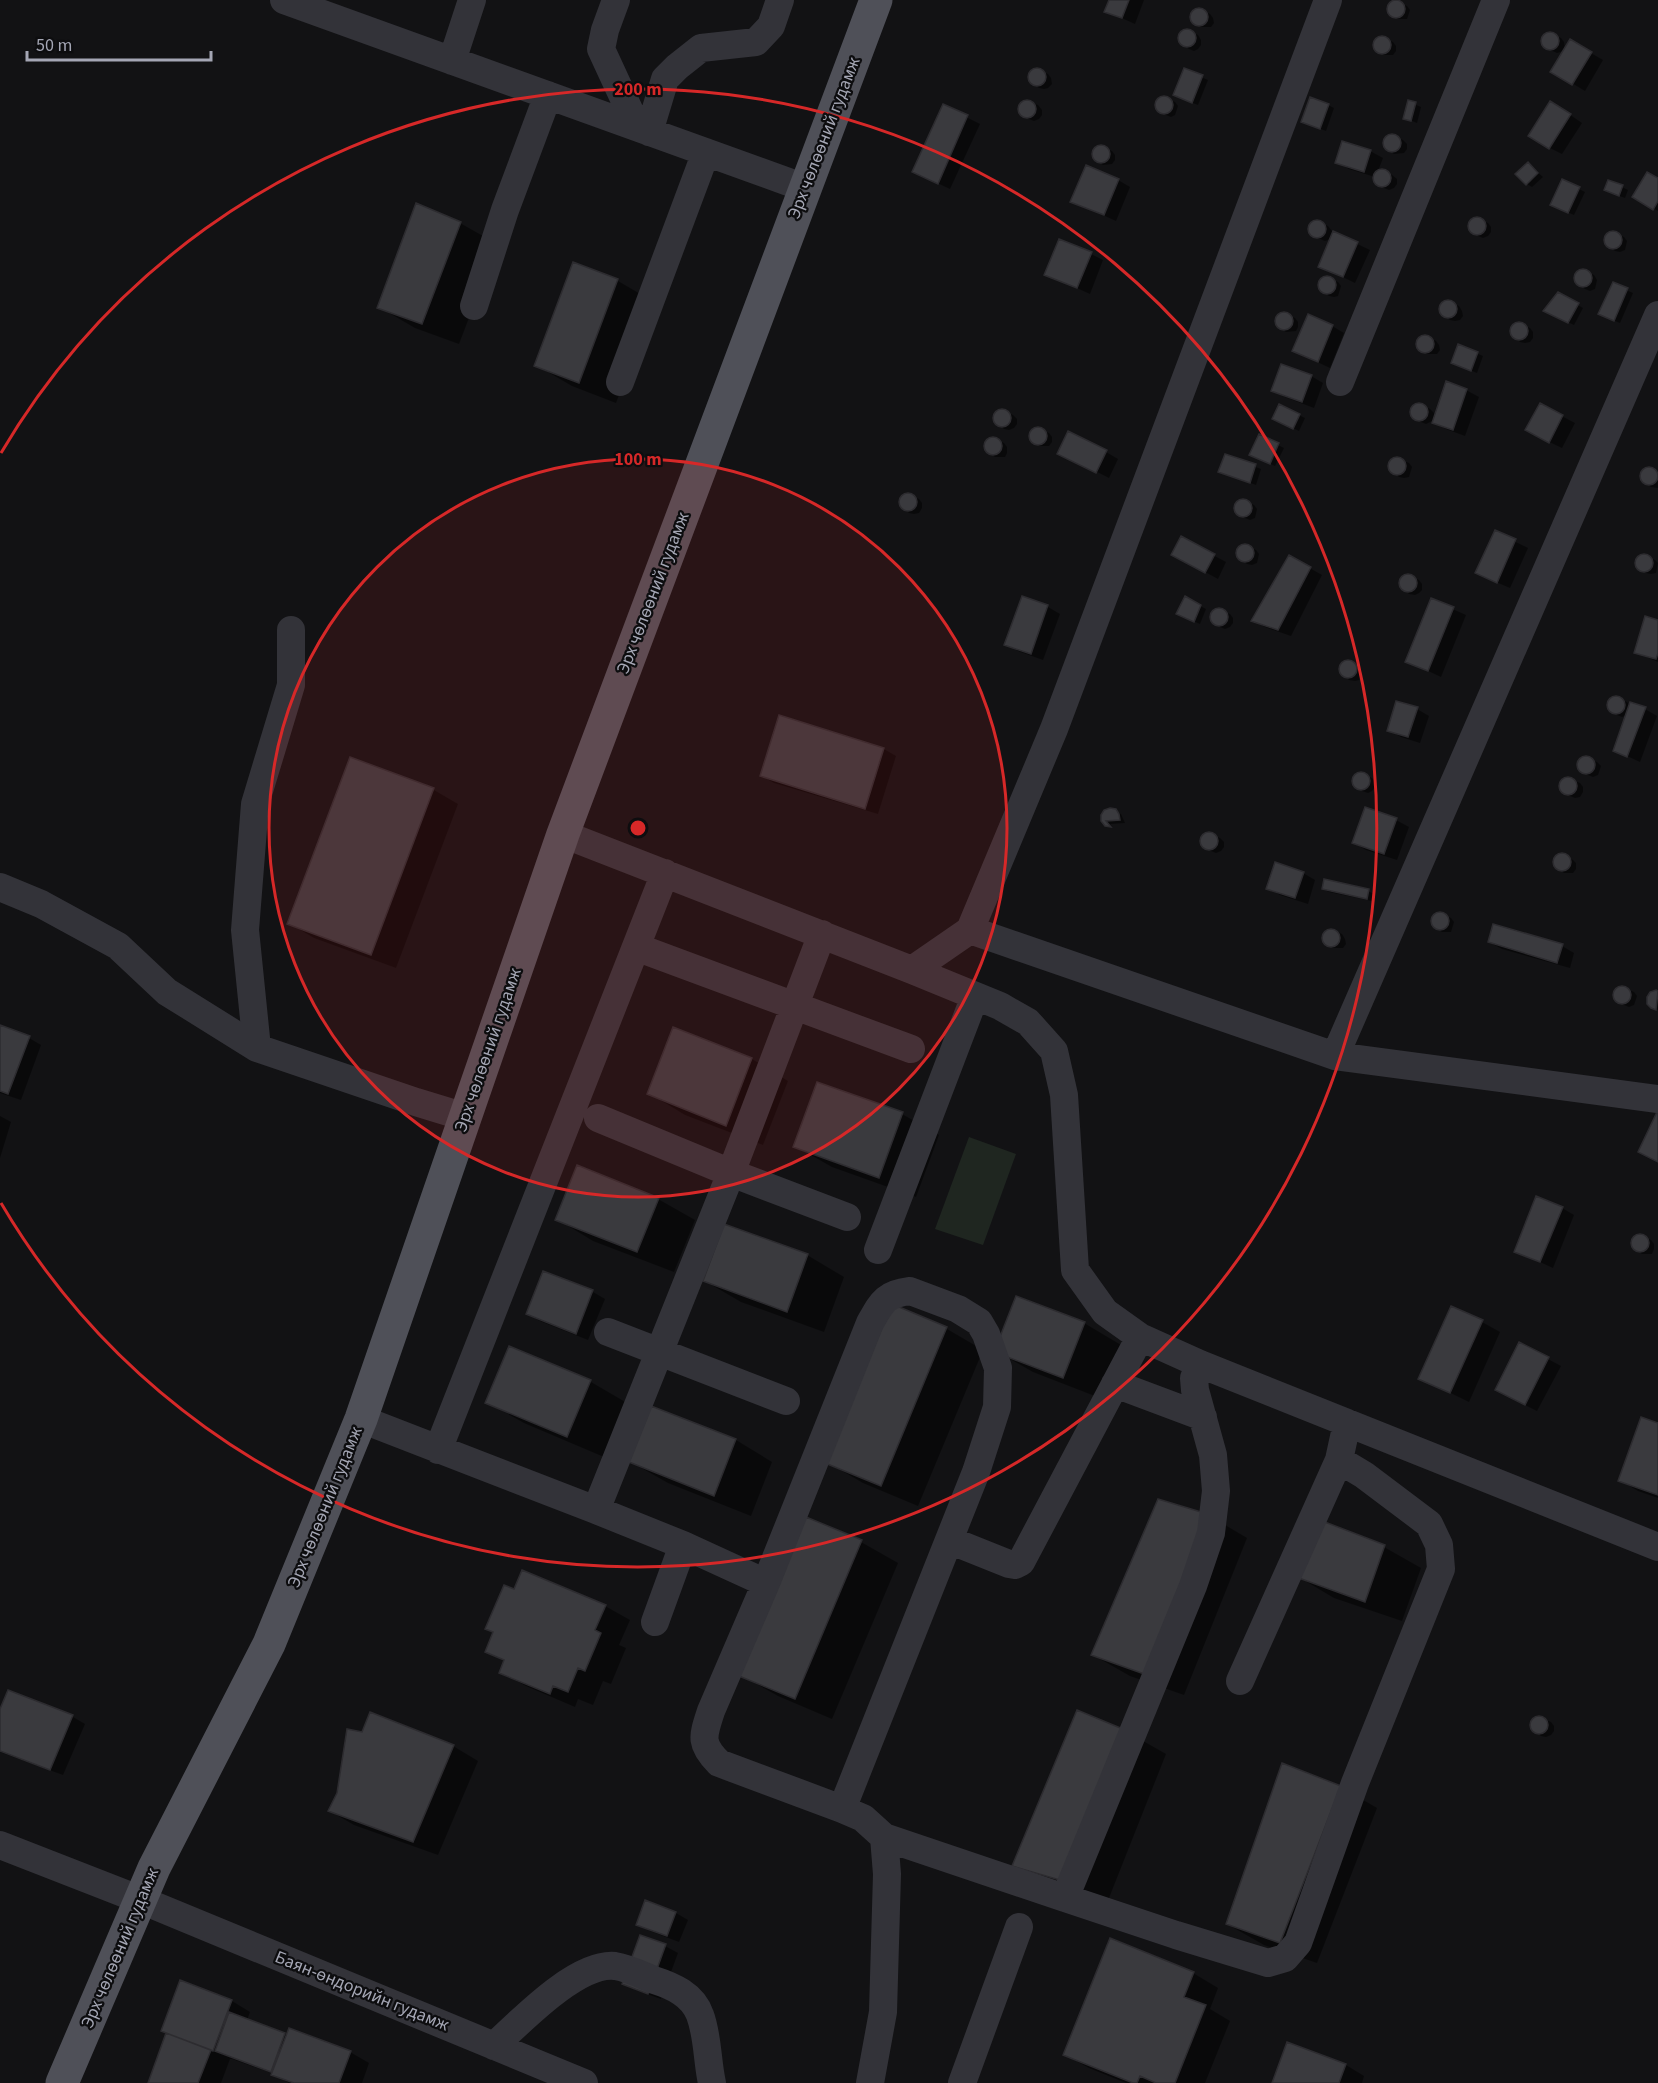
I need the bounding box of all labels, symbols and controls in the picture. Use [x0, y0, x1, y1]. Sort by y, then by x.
scale bar [27, 24, 212, 62]
text: 50 m [36, 33, 72, 58]
street label: Эрх чөлөөний гудамж [782, 53, 867, 223]
text: 200 m [614, 77, 662, 102]
text: 100 m [614, 447, 662, 472]
street label: Эрх чөлөөний гудамж [611, 508, 696, 678]
centre of rings [628, 818, 648, 838]
street label: Эрх чөлөөний гудамж [448, 964, 528, 1135]
street label: Эрх чөлөөний гудамж [281, 1422, 369, 1591]
street label: Эрх чөлөөний гудамж [75, 1864, 165, 2032]
street label: Баян-өндорийн гудамж [271, 1945, 453, 2038]

